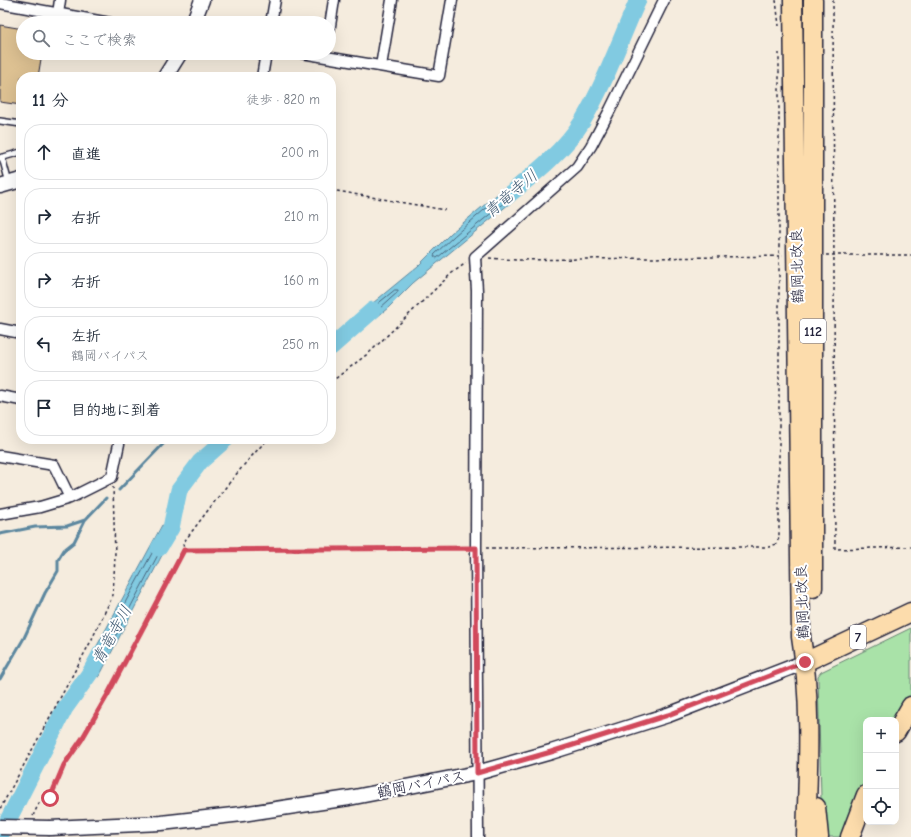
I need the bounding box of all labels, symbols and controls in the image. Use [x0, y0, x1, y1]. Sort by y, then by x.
search box [16, 16, 336, 60]
icon: search [30, 27, 52, 49]
text: ここで検索 [62, 31, 137, 49]
text: 11 分 [32, 91, 68, 110]
text: 徒歩 · 820 m [247, 92, 320, 107]
icon: ahead [33, 141, 55, 163]
text: 直進 [71, 145, 101, 163]
text: 200 m [281, 145, 319, 160]
water label: 青竜寺川 [481, 167, 541, 221]
icon: right [33, 205, 55, 227]
text: 右折 [71, 209, 101, 227]
text: 210 m [284, 209, 319, 224]
street label: 鶴岡北改良 [787, 228, 807, 304]
icon: right [33, 269, 55, 291]
text: 右折 [71, 273, 101, 291]
text: 160 m [284, 273, 319, 288]
road number: 112 [800, 319, 826, 343]
text: 左折 [71, 327, 101, 345]
icon: left [33, 333, 55, 355]
text: 250 m [282, 337, 319, 352]
text: 鶴岡バイパス [71, 348, 149, 363]
icon: arrive [33, 397, 55, 419]
text: 目的地に到着 [71, 401, 161, 419]
street label: 鶴岡北改良 [792, 564, 812, 640]
water label: 青竜寺川 [89, 603, 135, 667]
road number: 7 [850, 625, 866, 649]
route end [796, 653, 814, 671]
map controls [863, 717, 899, 825]
button: + [863, 717, 899, 753]
button: − [863, 753, 899, 789]
street label: 鶴岡バイパス [375, 767, 467, 801]
route start [41, 789, 59, 807]
button: locate [863, 789, 899, 825]

